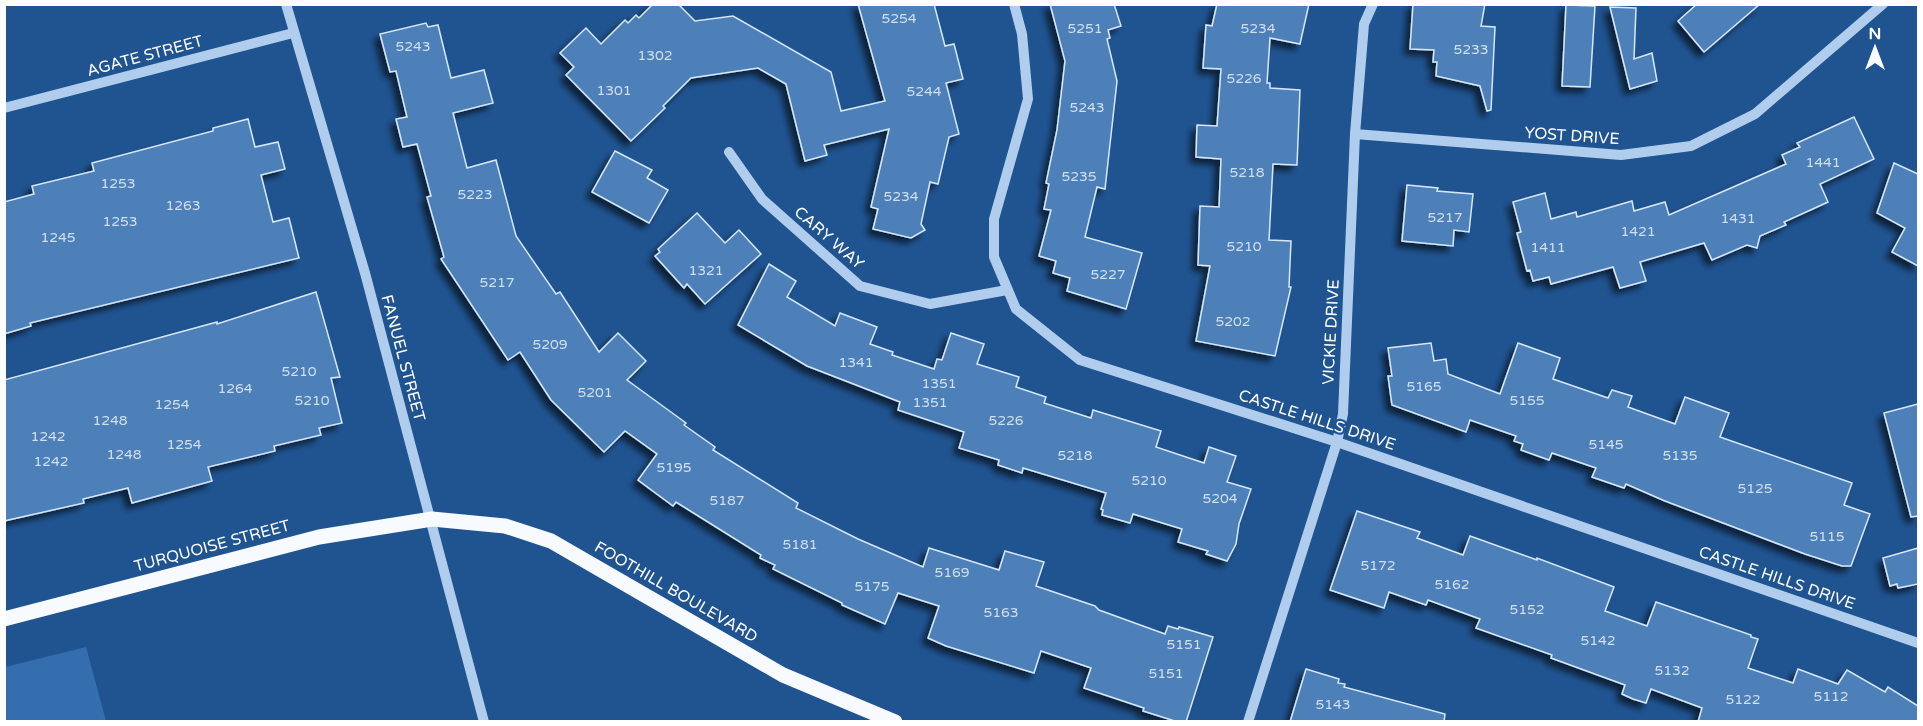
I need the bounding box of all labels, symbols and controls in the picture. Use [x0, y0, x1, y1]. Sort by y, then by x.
house number: 5254 [881, 10, 917, 27]
north arrow [1845, 18, 1905, 78]
house number: 5251 [1067, 20, 1103, 37]
house number: 5234 [1240, 20, 1276, 37]
text: N [1869, 24, 1881, 44]
street label: AGATE STREET [85, 31, 206, 81]
house number: 5243 [395, 38, 431, 55]
house number: 5233 [1453, 41, 1489, 58]
house number: 1302 [637, 47, 673, 64]
house number: 5226 [1226, 70, 1262, 87]
house number: 1301 [596, 82, 632, 99]
house number: 5244 [906, 83, 942, 100]
house number: 5243 [1069, 99, 1105, 116]
street label: YOST DRIVE [1524, 123, 1620, 149]
house number: 1441 [1805, 154, 1841, 171]
house number: 5218 [1229, 164, 1265, 181]
house number: 5235 [1061, 168, 1097, 185]
house number: 1253 [100, 175, 136, 192]
house number: 5223 [457, 186, 493, 203]
house number: 5234 [883, 188, 919, 205]
house number: 1263 [165, 197, 201, 214]
street label: CARY WAY [790, 202, 868, 274]
house number: 5217 [1427, 209, 1463, 226]
house number: 1431 [1720, 210, 1756, 227]
house number: 1253 [102, 213, 138, 230]
house number: 1421 [1620, 223, 1656, 240]
house number: 1245 [40, 229, 76, 246]
house number: 5210 [1226, 238, 1262, 255]
house number: 1411 [1530, 239, 1566, 256]
house number: 1321 [688, 262, 724, 279]
house number: 5227 [1090, 266, 1126, 283]
house number: 5217 [479, 274, 515, 291]
street label: VICKIE DRIVE [1318, 279, 1344, 385]
street label: FANUEL STREET [377, 293, 430, 424]
house number: 5202 [1215, 313, 1251, 330]
house number: 5209 [532, 336, 568, 353]
house number: 1341 [838, 354, 874, 371]
house number: 5210 [281, 363, 317, 380]
house number: 1351 [921, 375, 957, 392]
house number: 5165 [1406, 378, 1442, 395]
house number: 1264 [217, 380, 253, 397]
house number: 5201 [577, 384, 613, 401]
street label: CASTLE HILLS DRIVE [1236, 385, 1398, 455]
house number: 5210 [294, 392, 330, 409]
house number: 5155 [1509, 392, 1545, 409]
house number: 1351 [912, 394, 948, 411]
house number: 1254 [154, 396, 190, 413]
house number: 1248 [92, 412, 128, 429]
house number: 5226 [988, 412, 1024, 429]
house number: 1242 [30, 428, 66, 445]
house number: 1254 [166, 436, 202, 453]
house number: 5145 [1588, 436, 1624, 453]
house number: 1248 [106, 446, 142, 463]
house number: 5218 [1057, 447, 1093, 464]
house number: 5135 [1662, 447, 1698, 464]
house number: 1242 [33, 453, 69, 470]
house number: 5195 [656, 459, 692, 476]
house number: 5210 [1131, 472, 1167, 489]
house number: 5125 [1737, 480, 1773, 497]
house number: 5204 [1202, 490, 1238, 507]
house number: 5187 [709, 492, 745, 509]
street label: TURQUOISE STREET [132, 515, 292, 576]
house number: 5115 [1809, 528, 1845, 545]
house number: 5181 [782, 536, 818, 553]
street label: FOOTHILL BOULEVARD [591, 537, 761, 647]
street label: CASTLE HILLS DRIVE [1696, 542, 1858, 614]
house number: 5172 [1360, 557, 1396, 574]
house number: 5169 [934, 564, 970, 581]
house number: 5162 [1434, 576, 1470, 593]
house number: 5175 [854, 578, 890, 595]
house number: 5152 [1509, 601, 1545, 618]
house number: 5163 [983, 604, 1019, 621]
house number: 5142 [1580, 632, 1616, 649]
house number: 5151 [1166, 636, 1202, 653]
house number: 5132 [1654, 662, 1690, 679]
house number: 5151 [1148, 665, 1184, 682]
house number: 5112 [1813, 688, 1849, 705]
house number: 5122 [1725, 691, 1761, 708]
house number: 5143 [1315, 696, 1351, 713]

